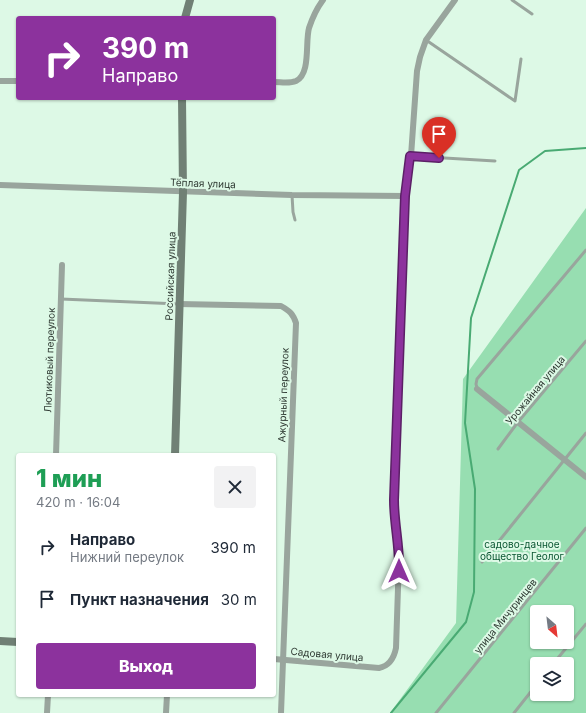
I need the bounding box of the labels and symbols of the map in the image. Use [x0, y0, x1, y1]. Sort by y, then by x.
pin [422, 117, 456, 158]
street label: Тёплая улица [170, 176, 236, 190]
street label: Российская улица [162, 231, 178, 321]
street label: Лютиковый переулок [41, 307, 57, 413]
street label: Ажурный переулок [275, 347, 291, 442]
street label: Урожайная улица [503, 353, 567, 427]
park label: садово-дачное общество Геолог [480, 538, 565, 562]
position arrow [378, 550, 420, 592]
street label: улица Мичуринцев [471, 576, 539, 656]
north arrow [530, 605, 574, 649]
street label: Садовая улица [290, 645, 364, 663]

